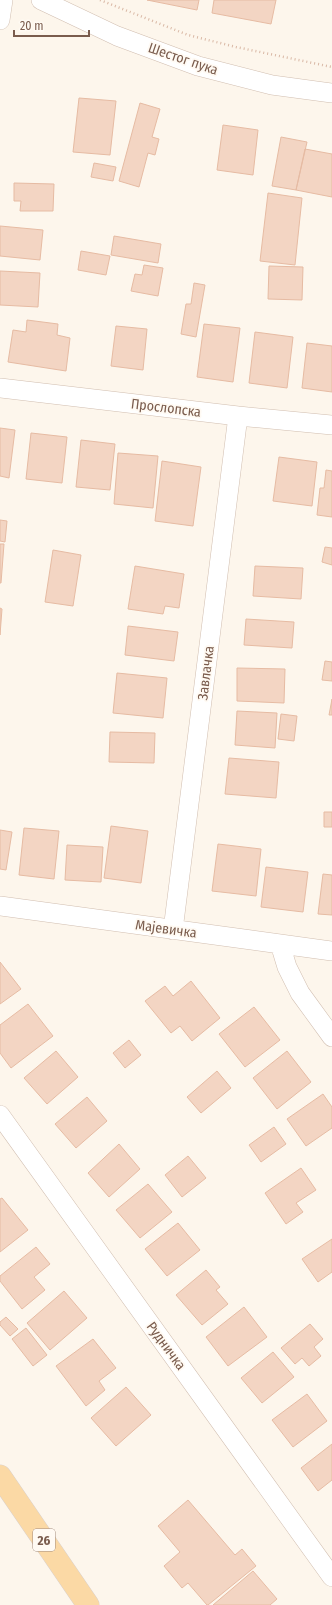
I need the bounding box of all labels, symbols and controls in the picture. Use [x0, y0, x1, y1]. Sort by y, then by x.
scale bar [14, 12, 89, 38]
text: 20 m [20, 19, 44, 33]
street label: Шестог пука [146, 39, 220, 79]
street label: Прослопска [130, 395, 202, 421]
street label: Завлачка [194, 645, 218, 701]
street label: Мајевичка [134, 916, 198, 942]
street label: Рудничка [143, 1319, 189, 1374]
road number: 26 [33, 1529, 55, 1551]

